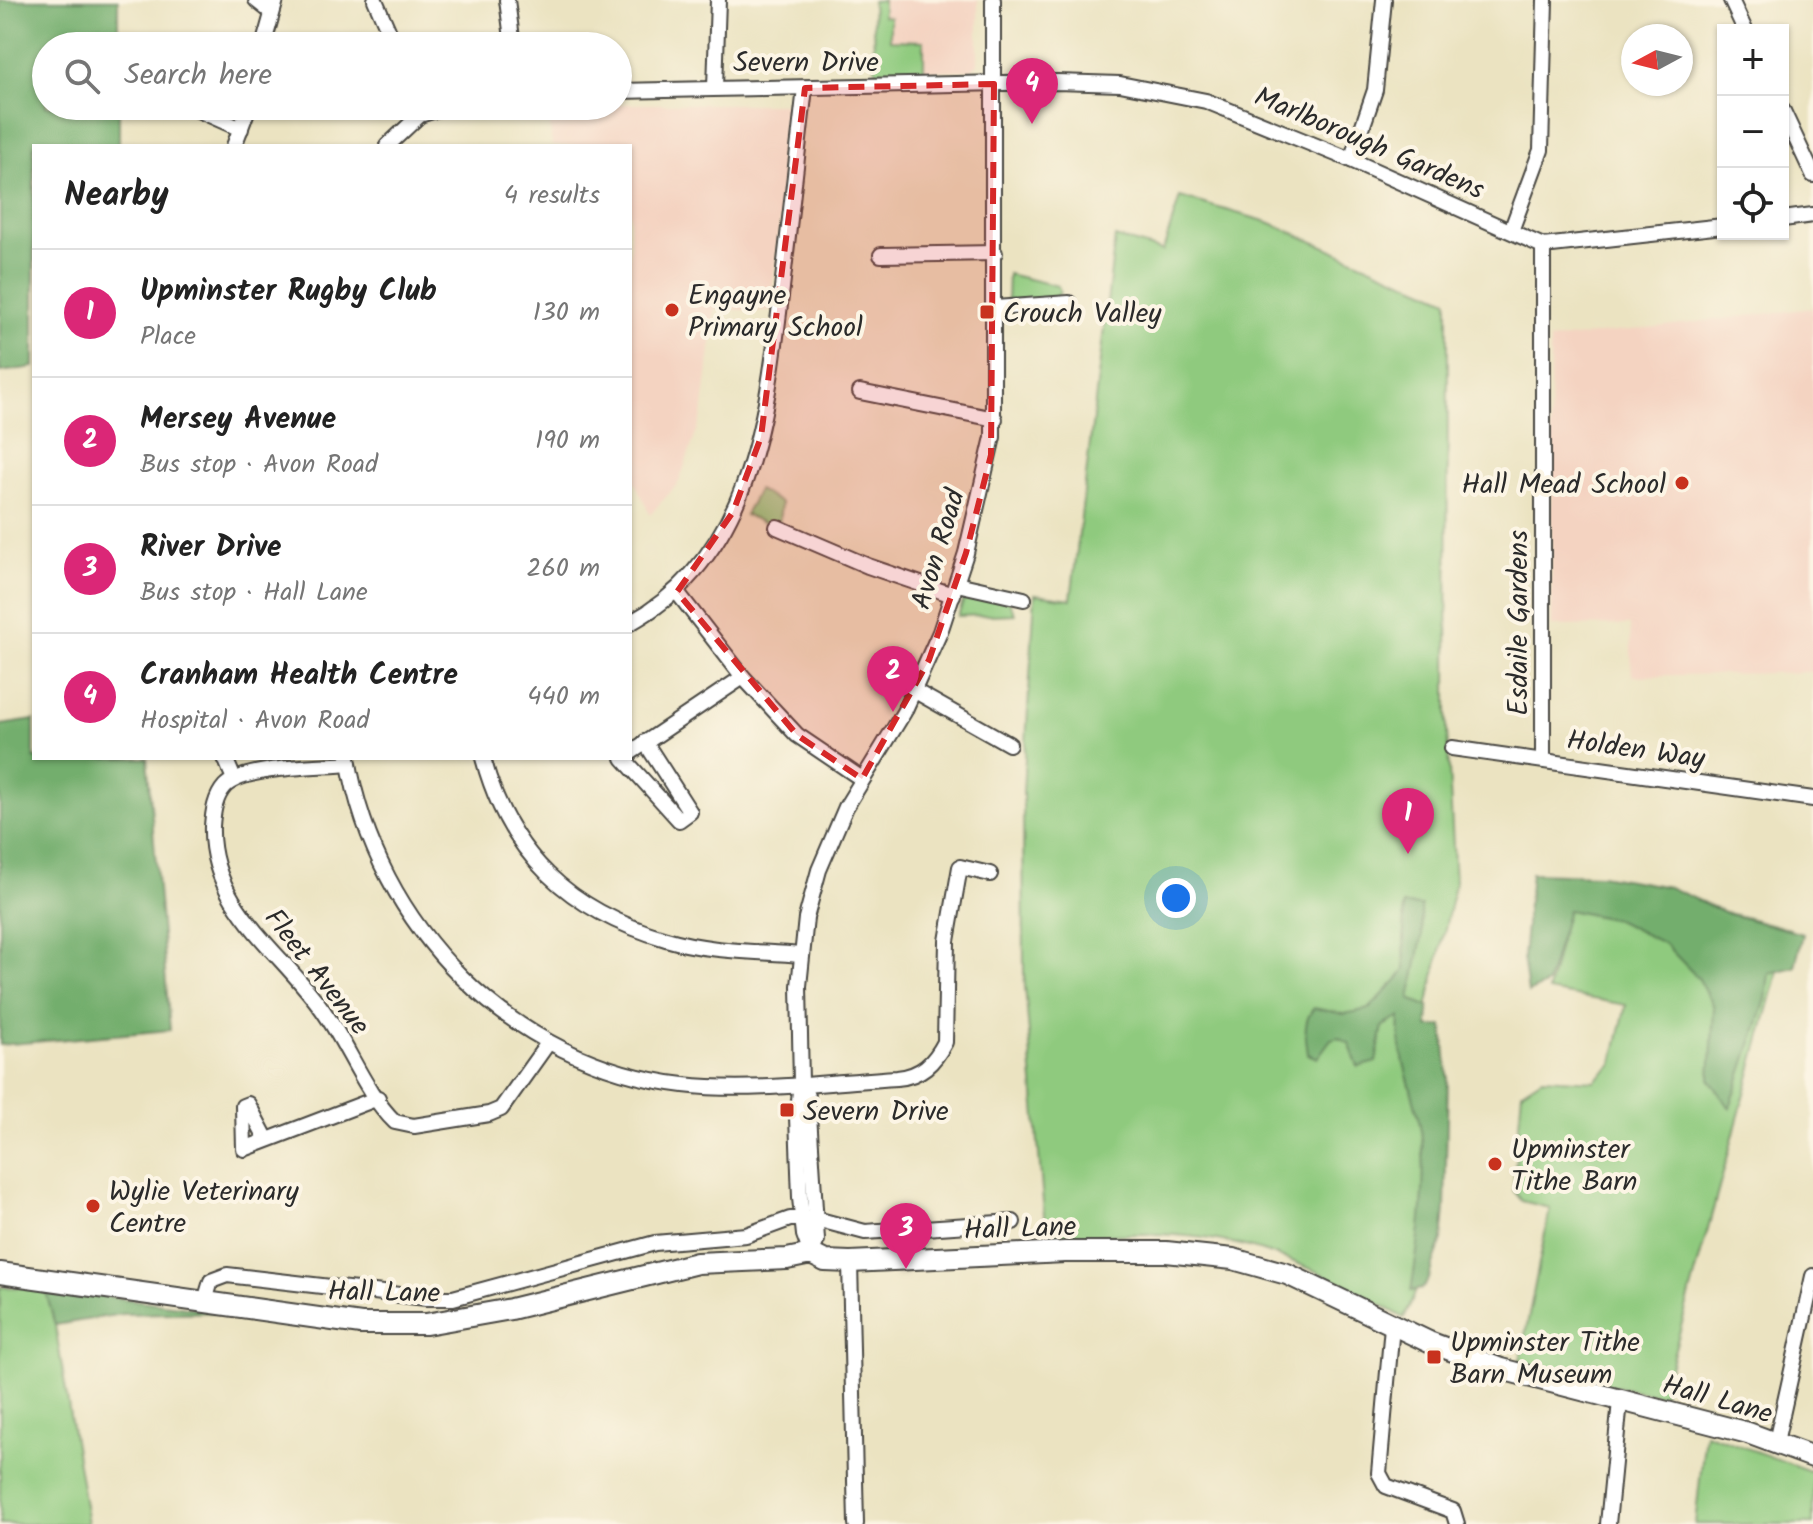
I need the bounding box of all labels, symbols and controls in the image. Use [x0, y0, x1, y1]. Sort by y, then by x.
north arrow [1621, 24, 1693, 96]
map controls [1717, 24, 1789, 240]
button: + [1717, 24, 1789, 96]
search box [32, 32, 632, 120]
street label: Severn Drive [733, 41, 879, 86]
text: Search here [124, 52, 272, 100]
icon: search [60, 54, 104, 98]
pin: 4 [1006, 58, 1058, 124]
street label: Marlborough Gardens [1247, 75, 1491, 213]
button: − [1717, 96, 1789, 168]
button: locate [1717, 168, 1789, 240]
text: Nearby [64, 169, 169, 223]
text: 4 results [504, 175, 600, 217]
text: Upminster Rugby Club [140, 268, 437, 316]
place label: Engayne Primary School [688, 274, 863, 351]
text: 1 [86, 292, 94, 334]
text: 130 m [533, 292, 600, 334]
place label: Crouch Valley [1003, 292, 1162, 337]
marker: Engayne Primary School [663, 301, 681, 319]
marker: Crouch Valley [978, 303, 996, 321]
text: Place [140, 316, 196, 358]
text: Mersey Avenue [140, 396, 336, 444]
text: 2 [82, 420, 98, 462]
text: 190 m [535, 420, 600, 462]
text: Bus stop · Avon Road [140, 444, 378, 486]
place label: Hall Mead School [1462, 463, 1666, 508]
marker: Hall Mead School [1673, 474, 1691, 492]
street label: Avon Road [900, 483, 979, 616]
text: River Drive [140, 524, 281, 572]
street label: Esdaile Gardens [1497, 530, 1542, 716]
text: 3 [83, 548, 97, 590]
text: 260 m [526, 548, 600, 590]
text: Bus stop · Hall Lane [140, 572, 368, 614]
pin: 2 [867, 646, 919, 712]
text: Cranham Health Centre [140, 652, 458, 700]
text: 4 [83, 676, 97, 718]
text: 440 m [527, 676, 600, 718]
text: Hospital · Avon Road [140, 700, 370, 742]
street label: Holden Way [1564, 719, 1709, 783]
pin: 1 [1382, 788, 1434, 854]
your location [1156, 878, 1196, 918]
street label: Fleet Avenue [252, 899, 381, 1046]
place label: Severn Drive [803, 1090, 949, 1135]
marker: Severn Drive [778, 1101, 796, 1119]
place label: Upminster Tithe Barn [1511, 1128, 1637, 1205]
marker: Upminster Tithe Barn [1486, 1155, 1504, 1173]
place label: Wylie Veterinary Centre [109, 1170, 300, 1247]
marker: Wylie Veterinary Centre [84, 1197, 102, 1215]
pin: 3 [880, 1203, 932, 1269]
street label: Hall Lane [963, 1205, 1078, 1254]
street label: Hall Lane [327, 1270, 441, 1317]
place label: Upminster Tithe Barn Museum [1450, 1321, 1640, 1398]
marker: Upminster Tithe Barn Museum [1425, 1348, 1443, 1366]
street label: Hall Lane [1657, 1363, 1778, 1438]

